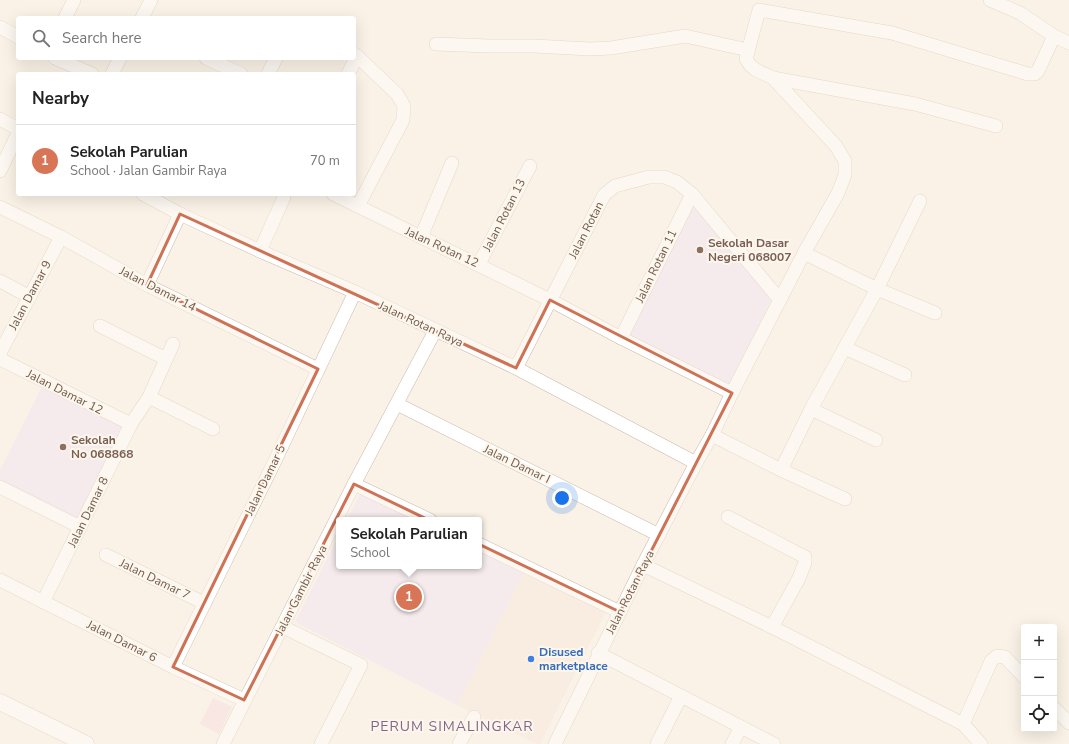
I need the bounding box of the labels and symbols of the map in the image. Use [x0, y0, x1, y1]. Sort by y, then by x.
street label: Jalan Rotan 13 [478, 176, 529, 255]
street label: Jalan Rotan [564, 199, 607, 262]
street label: Jalan Rotan 12 [402, 223, 481, 271]
street label: Jalan Rotan 11 [631, 227, 681, 306]
place label: Sekolah Dasar Negeri 068007 [708, 235, 791, 265]
marker: Sekolah Dasar Negeri 068007 [695, 245, 705, 255]
street label: Jalan Damar 9 [4, 257, 55, 333]
street label: Jalan Damar 14 [116, 262, 199, 315]
street label: Jalan Rotan Raya [375, 297, 466, 351]
street label: Jalan Damar 12 [23, 365, 106, 418]
place label: Sekolah No 068868 [71, 432, 133, 462]
street label: Jalan Damar I [480, 440, 553, 487]
marker: Sekolah No 068868 [58, 442, 68, 452]
street label: Jalan Damar 5 [241, 442, 289, 519]
street label: Jalan Damar 8 [64, 474, 112, 551]
your location [552, 488, 572, 508]
street label: Jalan Gambir Raya [271, 542, 331, 639]
street label: Jalan Rotan Raya [602, 547, 658, 637]
street label: Jalan Damar 7 [116, 555, 193, 603]
pin: 1 [396, 582, 422, 612]
street label: Jalan Damar 6 [83, 616, 160, 666]
place label: Disused marketplace [539, 644, 608, 674]
marker: Disused marketplace [526, 654, 536, 664]
district label: PERUM SIMALINGKAR [370, 717, 534, 736]

